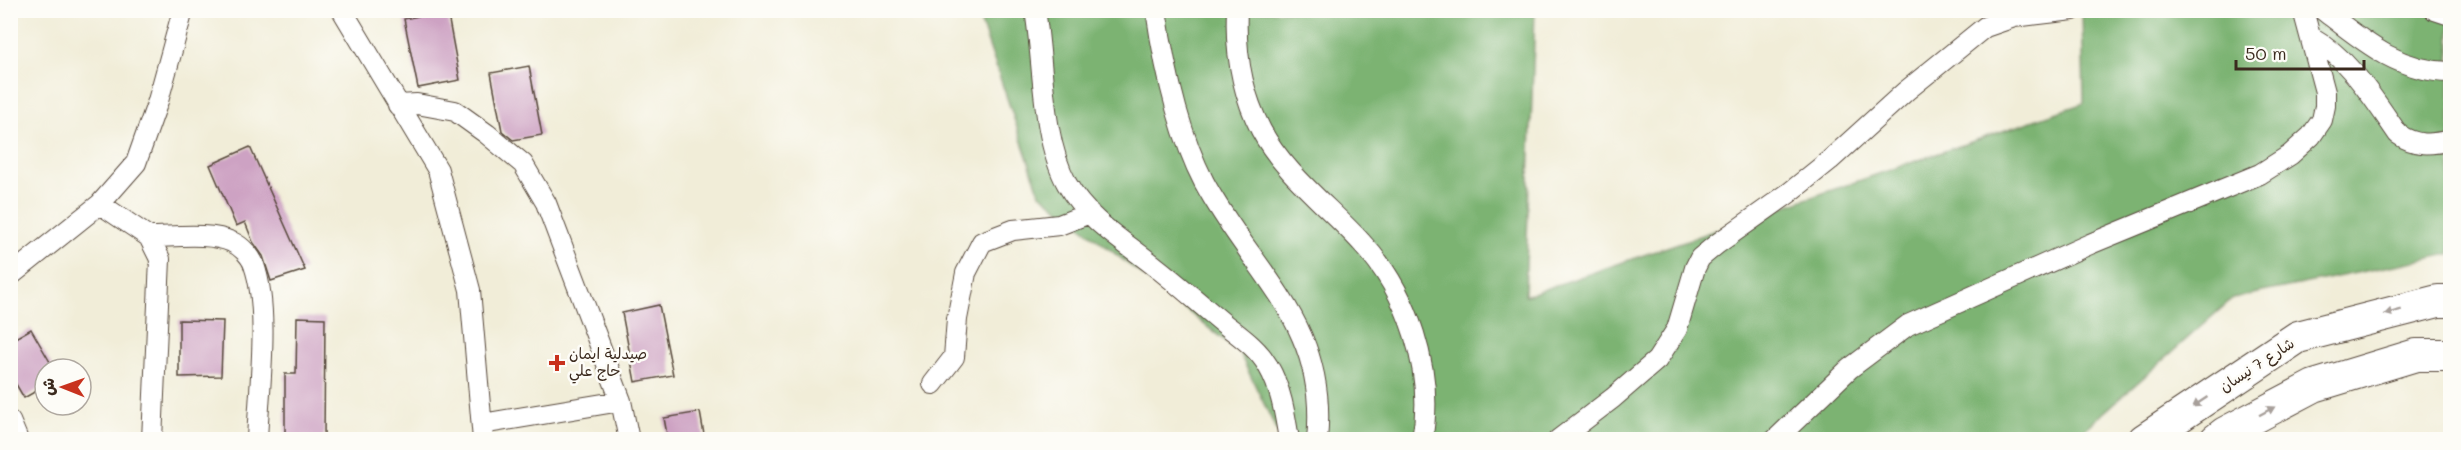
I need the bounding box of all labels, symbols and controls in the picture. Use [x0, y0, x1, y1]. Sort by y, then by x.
scale bar [2236, 33, 2364, 71]
text: 50 m [2245, 41, 2287, 65]
one-way arrow [2384, 308, 2403, 318]
street label: شارع 7 نيسان [2215, 333, 2298, 397]
place label: صيدلية ايمان حاج علي [569, 343, 647, 384]
marker: صيدلية ايمان حاج علي [550, 356, 564, 370]
north arrow [33, 357, 93, 417]
text: ش [37, 378, 58, 396]
one-way arrow [2193, 396, 2209, 408]
one-way arrow [2259, 406, 2276, 416]

